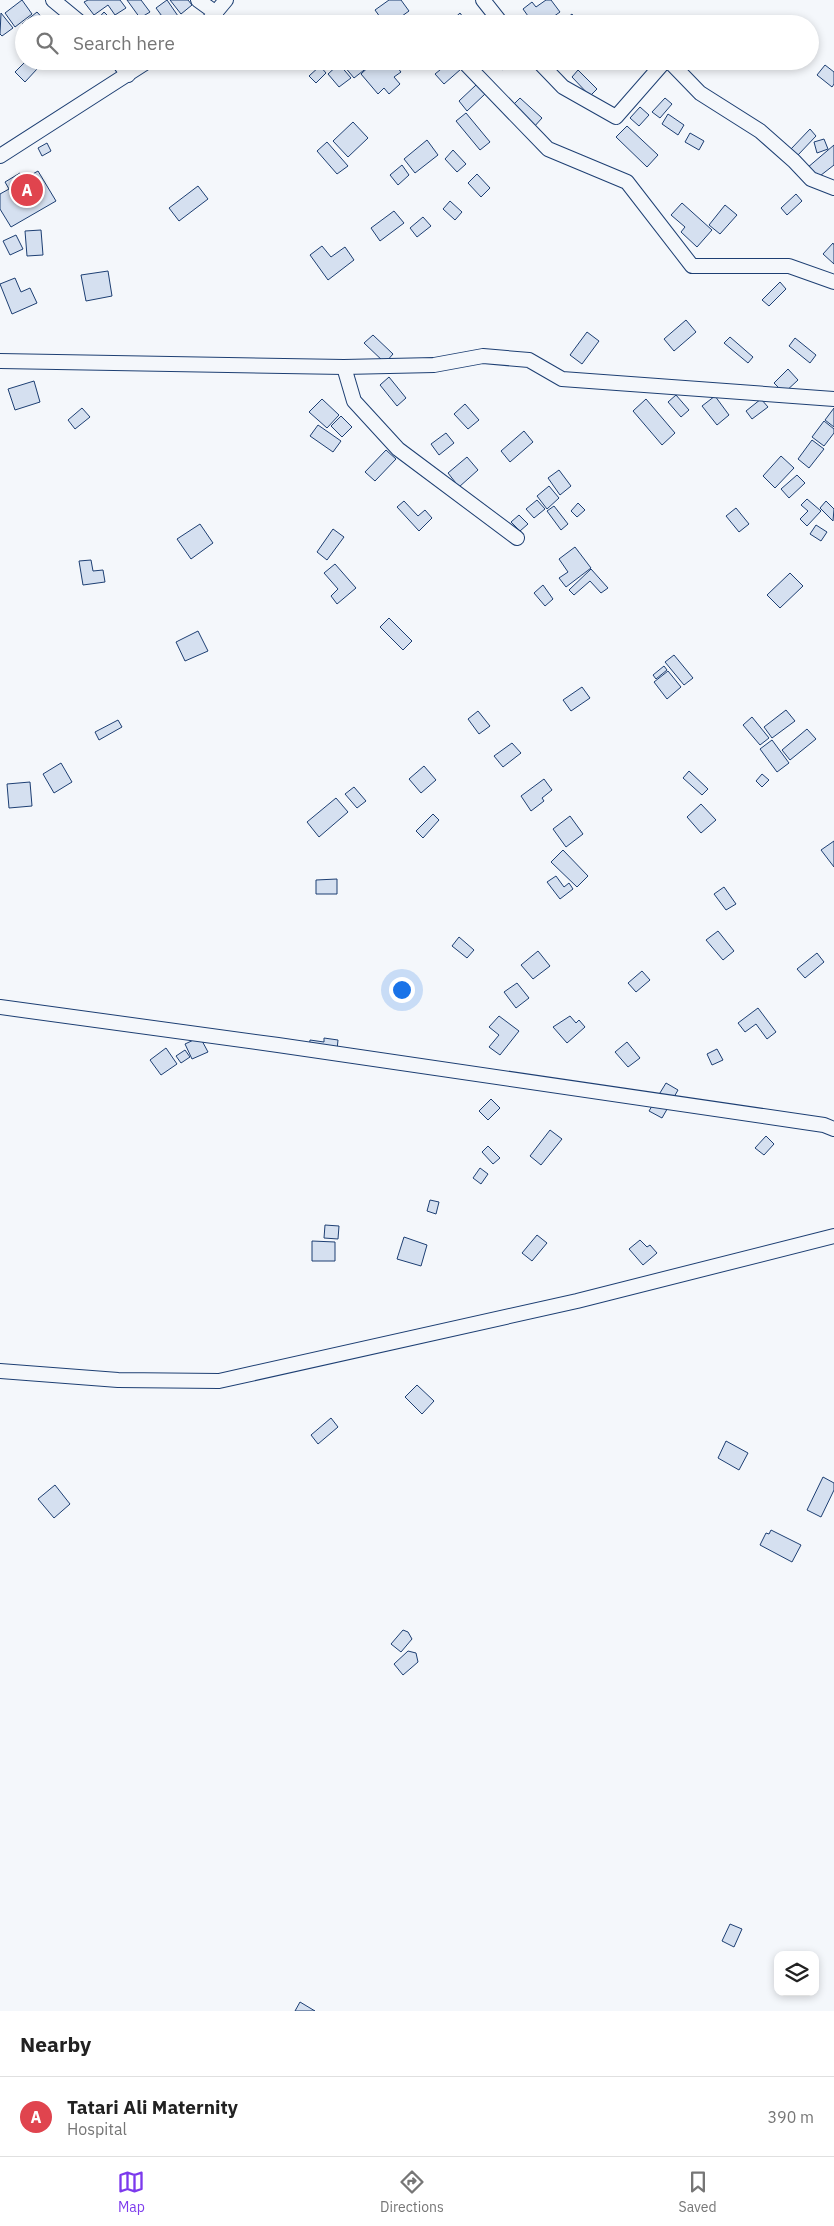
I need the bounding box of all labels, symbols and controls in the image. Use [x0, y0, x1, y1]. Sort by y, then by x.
search box [15, 15, 819, 70]
icon: search [33, 29, 61, 57]
text: Search here [73, 31, 175, 55]
pin: A [11, 171, 43, 209]
your location [389, 977, 415, 1003]
map controls [774, 1951, 819, 1996]
button: layers [774, 1951, 819, 1996]
text: Nearby [20, 2030, 91, 2058]
text: Tatari Ali Maternity [67, 2095, 238, 2119]
text: A [31, 2107, 41, 2127]
text: 390 m [767, 2107, 814, 2127]
text: Hospital [67, 2119, 127, 2139]
tab: Map [117, 2168, 145, 2216]
tab: Directions [380, 2168, 444, 2216]
tab: Saved [679, 2168, 717, 2216]

